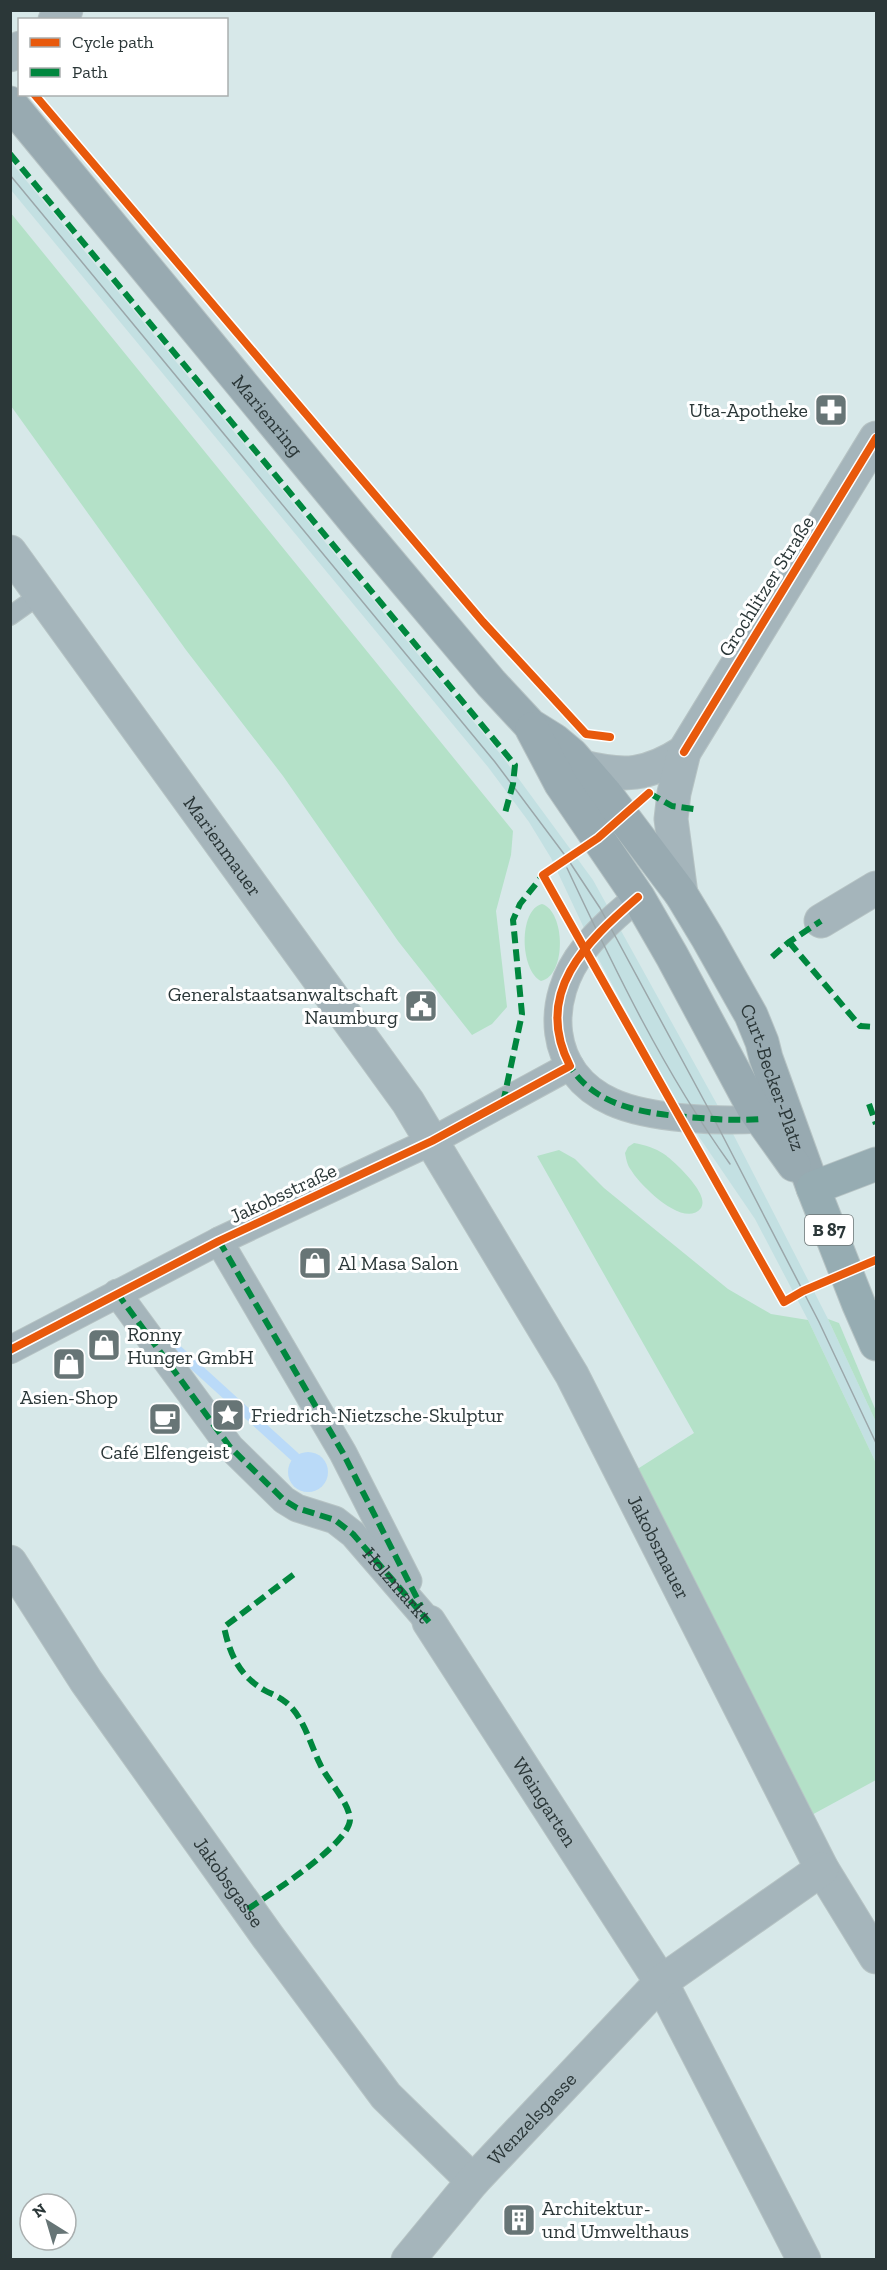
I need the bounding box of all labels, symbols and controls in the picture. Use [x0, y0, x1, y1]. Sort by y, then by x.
legend [18, 18, 228, 96]
text: Cycle path [72, 31, 154, 53]
text: Path [72, 61, 108, 83]
street label: Marienring [227, 370, 308, 461]
pharmacy icon: Uta-Apotheke [813, 392, 849, 428]
place label: Uta-Apotheke [689, 398, 808, 422]
street label: Grochlitzer Straße [713, 511, 819, 661]
street label: Marienmauer [178, 791, 267, 901]
place label: Generalstaatsanwaltschaft Naumburg [168, 982, 399, 1029]
public building icon: Generalstaatsanwaltschaft Naumburg [403, 988, 439, 1024]
street label: Curt-Becker-Platz [735, 999, 810, 1154]
street label: Jakobsstraße [226, 1158, 340, 1228]
road number: B 87 [805, 1215, 853, 1245]
shop icon: Al Masa Salon [297, 1245, 333, 1281]
place label: Al Masa Salon [338, 1251, 459, 1275]
place label: Ronny Hunger GmbH [127, 1322, 254, 1369]
shop icon: Ronny Hunger GmbH [86, 1327, 122, 1363]
shop icon: Asien-Shop [51, 1346, 87, 1382]
place label: Asien-Shop [20, 1385, 118, 1409]
place icon: Friedrich-Nietzsche-Skulptur [210, 1397, 246, 1433]
cafe icon: Café Elfengeist [147, 1401, 183, 1437]
place label: Friedrich-Nietzsche-Skulptur [251, 1403, 505, 1427]
place label: Café Elfengeist [100, 1440, 230, 1464]
street label: Jakobsmauer [623, 1491, 695, 1603]
street label: Holzmarkt [358, 1542, 437, 1628]
street label: Weingarten [507, 1753, 583, 1852]
street label: Jakobsgasse [189, 1832, 269, 1932]
street label: Wenzelsgasse [482, 2067, 581, 2170]
north arrow [18, 2192, 78, 2252]
place label: Architektur- und Umwelthaus [542, 2196, 689, 2243]
text: N [29, 2199, 50, 2222]
building icon: Architektur- und Umwelthaus [501, 2202, 537, 2238]

